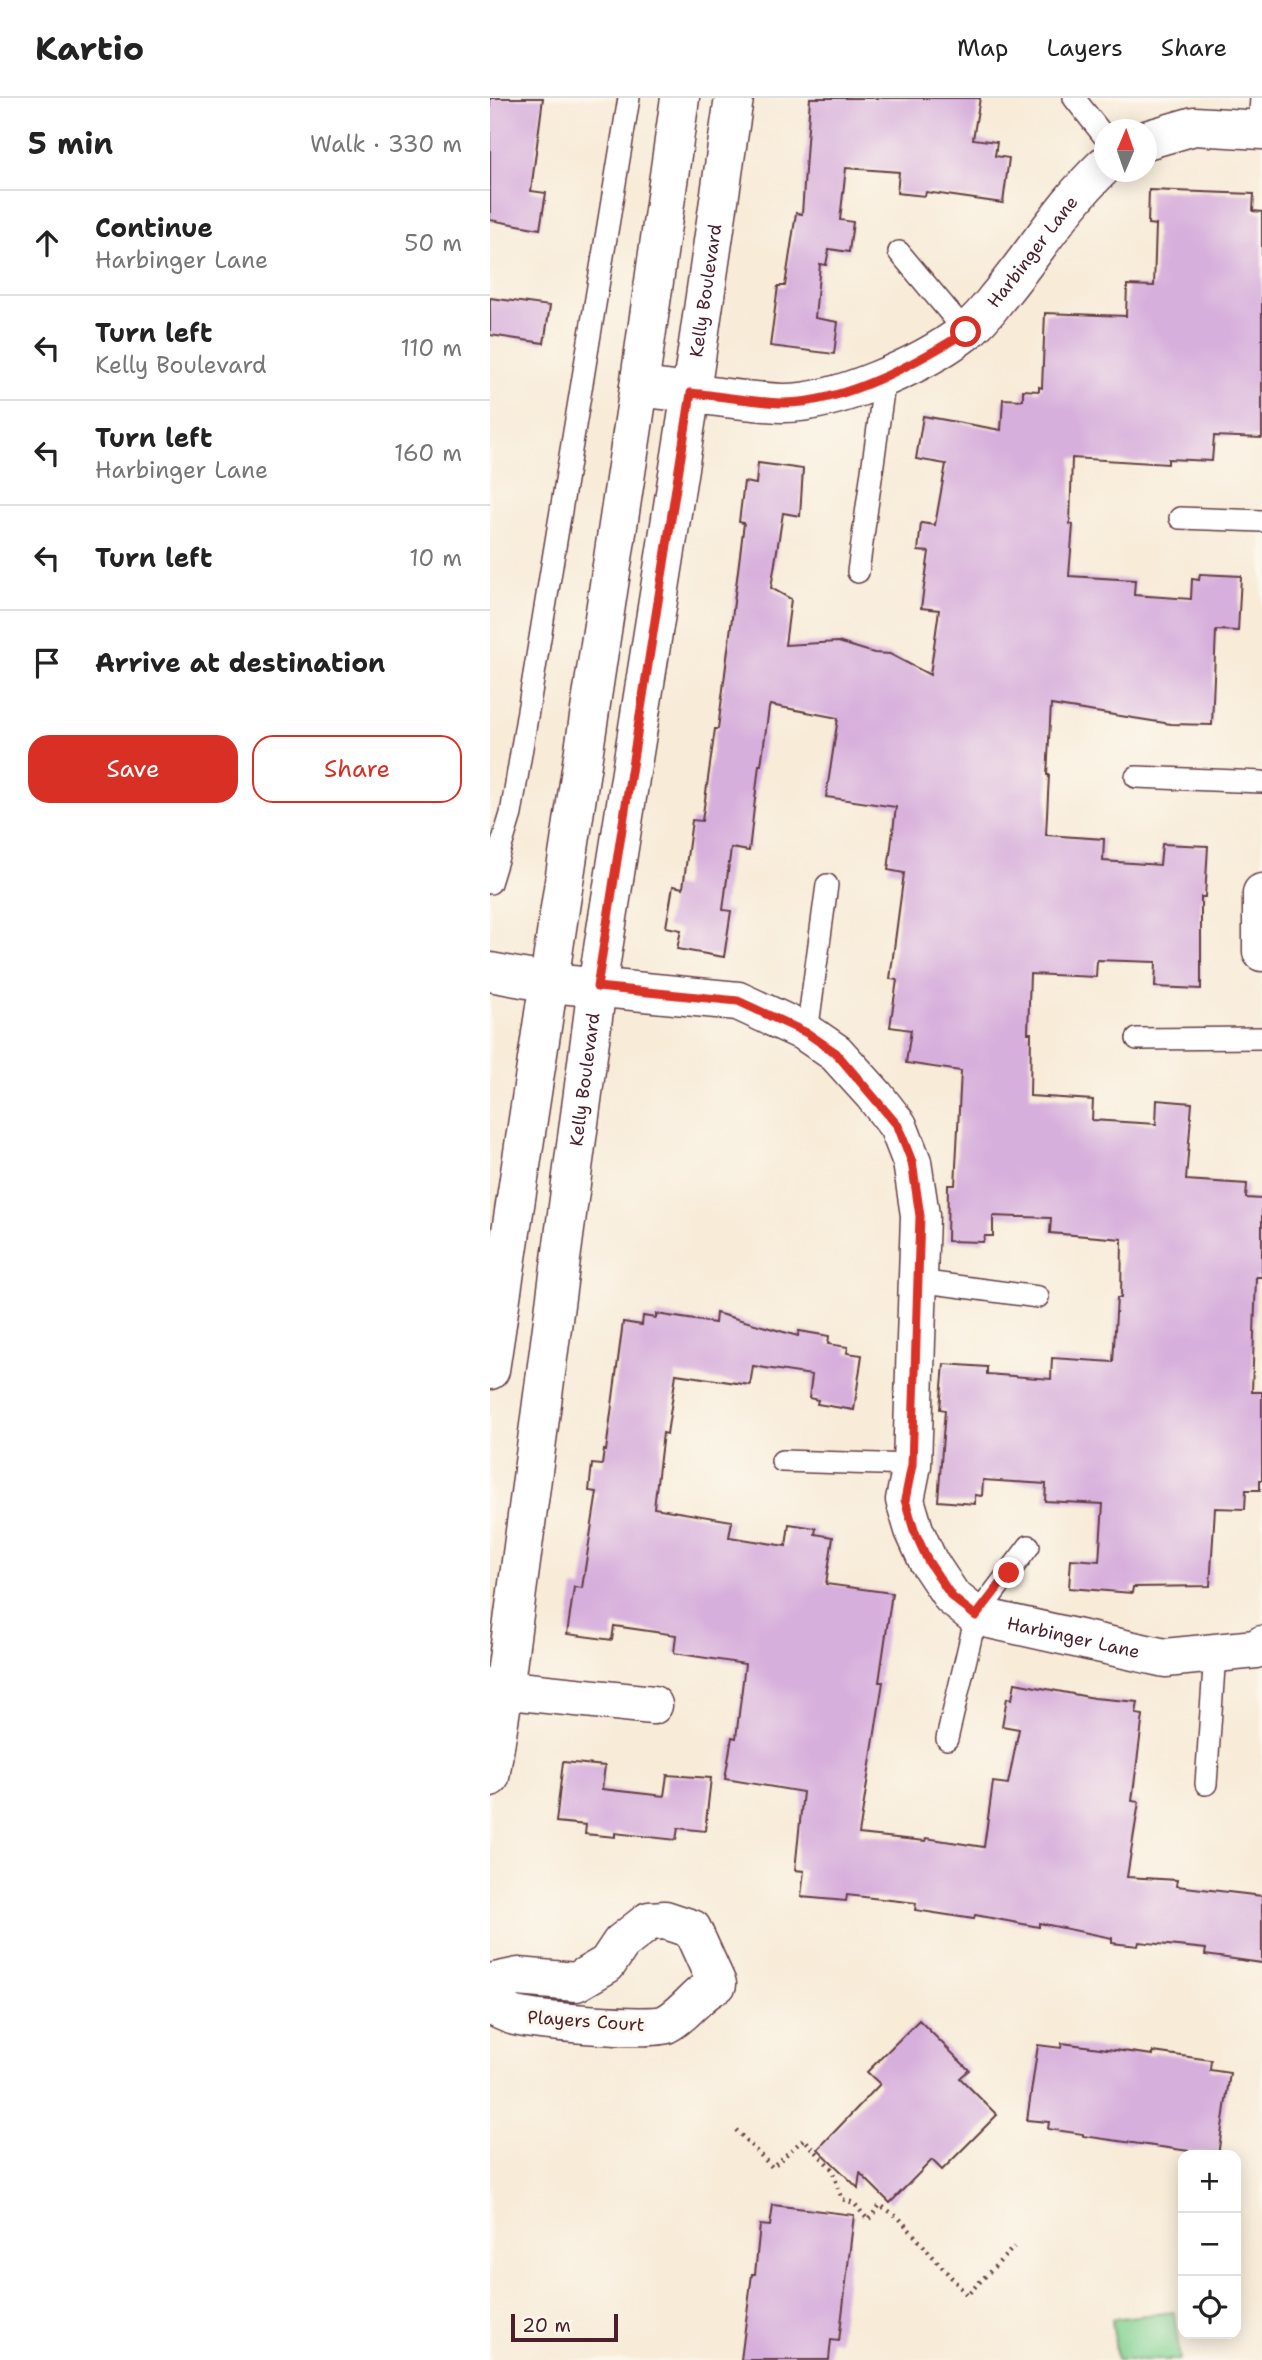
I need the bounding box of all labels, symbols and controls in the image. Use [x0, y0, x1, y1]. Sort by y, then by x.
text: Kartio [35, 26, 144, 71]
text: Map [957, 32, 1008, 64]
text: Layers [1046, 32, 1123, 64]
text: Share [1161, 32, 1227, 64]
north arrow [1094, 119, 1157, 182]
text: 5 min [28, 123, 113, 164]
text: Walk · 330 m [310, 129, 462, 159]
street label: Harbinger Lane [982, 191, 1083, 313]
text: Continue [95, 210, 213, 245]
street label: Kelly Boulevard [684, 222, 727, 359]
icon: ahead [28, 224, 66, 262]
text: 50 m [404, 228, 462, 258]
text: Harbinger Lane [95, 245, 268, 275]
text: Turn left [95, 315, 212, 350]
route start [950, 316, 981, 347]
icon: left [28, 329, 66, 367]
text: 110 m [400, 333, 462, 363]
text: Kelly Boulevard [95, 350, 267, 380]
text: Turn left [95, 420, 212, 455]
icon: left [28, 434, 66, 472]
text: 160 m [394, 438, 462, 468]
text: Harbinger Lane [95, 455, 268, 485]
icon: left [28, 539, 66, 577]
text: Turn left [95, 540, 212, 575]
text: 10 m [409, 543, 462, 573]
icon: arrive [28, 644, 66, 682]
text: Arrive at destination [95, 645, 385, 680]
button: Save [28, 735, 238, 803]
button: Share [252, 735, 462, 803]
street label: Kelly Boulevard [564, 1011, 605, 1148]
route end [993, 1557, 1024, 1588]
street label: Harbinger Lane [1005, 1611, 1142, 1664]
street label: Players Court [527, 2005, 645, 2037]
map controls [1178, 2150, 1241, 2339]
button: + [1178, 2150, 1241, 2213]
button: − [1178, 2213, 1241, 2276]
button: locate [1178, 2276, 1241, 2339]
scale bar [511, 2311, 618, 2343]
text: 20 m [522, 2313, 571, 2338]

